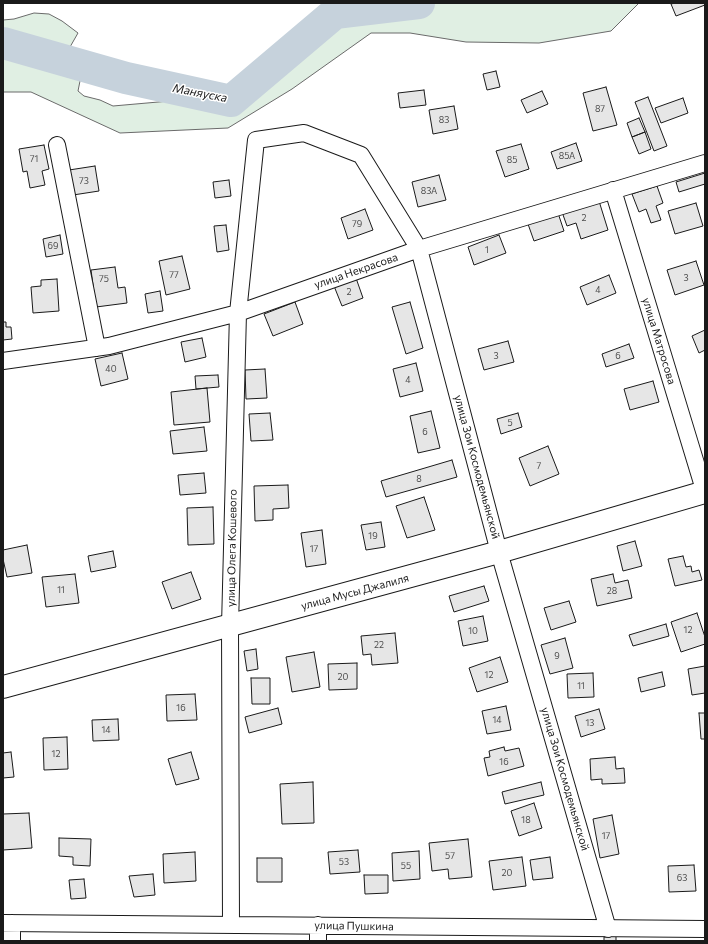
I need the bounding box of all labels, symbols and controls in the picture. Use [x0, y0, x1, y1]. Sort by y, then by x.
water label: Маняуска [171, 81, 229, 105]
house number: 87 [595, 104, 605, 114]
house number: 83 [439, 115, 449, 125]
house number: 85А [559, 151, 575, 161]
house number: 71 [30, 154, 38, 164]
house number: 85 [507, 155, 517, 165]
house number: 73 [79, 176, 89, 186]
house number: 83А [421, 186, 437, 196]
house number: 2 [582, 213, 586, 223]
house number: 79 [352, 219, 362, 229]
house number: 69 [48, 241, 58, 251]
house number: 1 [485, 245, 489, 255]
street label: улица Некрасова [312, 250, 400, 292]
house number: 77 [169, 270, 179, 280]
house number: 3 [683, 273, 689, 283]
house number: 75 [99, 274, 109, 284]
house number: 4 [595, 285, 601, 295]
house number: 2 [347, 287, 351, 297]
street label: улица Матросова [640, 296, 678, 386]
house number: 3 [493, 351, 499, 361]
house number: 6 [615, 351, 621, 361]
house number: 40 [105, 364, 117, 374]
house number: 4 [405, 375, 411, 385]
street label: улица Зои Космодемьянской [451, 394, 503, 540]
house number: 5 [507, 418, 513, 428]
house number: 6 [422, 427, 428, 437]
house number: 7 [537, 461, 541, 471]
house number: 8 [416, 474, 422, 484]
street label: улица Олега Кошевого [224, 489, 240, 607]
house number: 19 [368, 531, 378, 541]
house number: 17 [310, 544, 318, 554]
street label: улица Мусы Джалиля [300, 571, 410, 613]
house number: 11 [57, 585, 65, 595]
house number: 28 [607, 586, 617, 596]
house number: 12 [684, 625, 692, 635]
house number: 10 [468, 626, 478, 636]
house number: 22 [374, 640, 384, 650]
house number: 9 [554, 651, 560, 661]
house number: 12 [485, 670, 493, 680]
house number: 20 [338, 672, 348, 682]
house number: 11 [577, 681, 585, 691]
house number: 16 [176, 703, 186, 713]
street label: улица Зои Космодемьянской [538, 706, 592, 852]
house number: 14 [492, 715, 502, 725]
house number: 13 [586, 718, 594, 728]
house number: 14 [101, 725, 111, 735]
house number: 12 [52, 749, 60, 759]
house number: 16 [499, 757, 509, 767]
house number: 18 [521, 815, 531, 825]
house number: 17 [602, 831, 610, 841]
house number: 57 [445, 851, 455, 861]
house number: 53 [339, 857, 349, 867]
house number: 55 [401, 861, 411, 871]
house number: 20 [502, 868, 512, 878]
house number: 63 [677, 873, 687, 883]
street label: улица Пушкина [314, 919, 394, 933]

